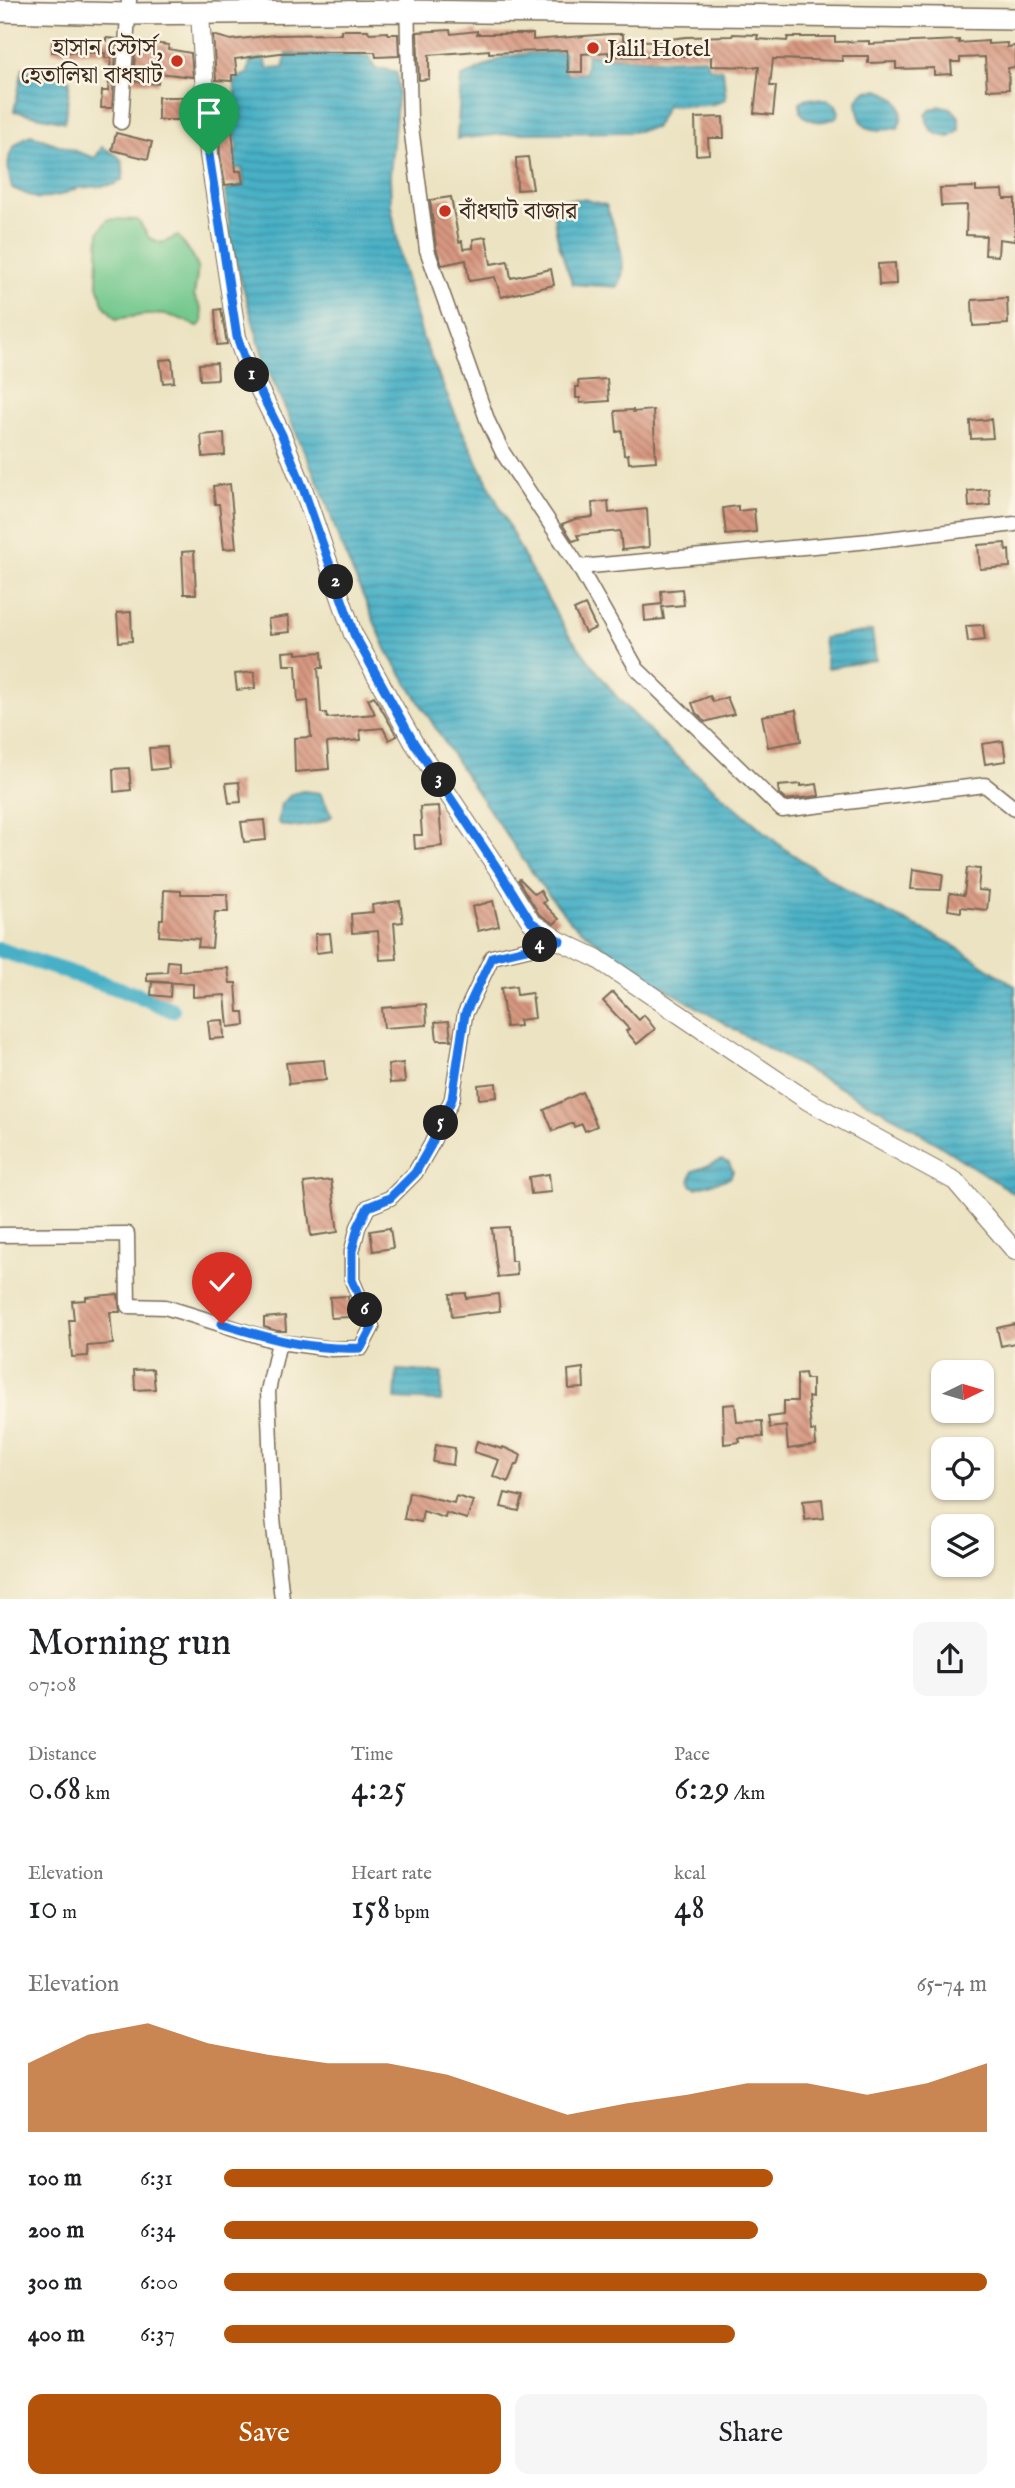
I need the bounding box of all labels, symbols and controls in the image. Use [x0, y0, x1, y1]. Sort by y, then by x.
place label: হাসান স্টোর্স, হেতালিয়া বাধঘাট [20, 32, 164, 92]
place label: Jalil Hotel [604, 34, 711, 65]
marker: Jalil Hotel [585, 40, 601, 56]
marker: হাসান স্টোর্স, হেতালিয়া বাধঘাট [169, 53, 185, 69]
pin [179, 83, 239, 155]
icon: arrive [190, 94, 228, 132]
place label: বাঁধঘাট বাজার [458, 196, 578, 228]
marker: বাঁধঘাট বাজার [437, 203, 453, 219]
pin: 1 [234, 358, 270, 392]
text: 1 [248, 362, 255, 386]
pin: 2 [318, 564, 354, 600]
text: 2 [331, 569, 340, 593]
pin: 3 [422, 762, 457, 798]
text: 3 [435, 767, 442, 791]
pin: 4 [522, 928, 558, 962]
text: 4 [535, 932, 544, 956]
pin: 5 [424, 1106, 458, 1140]
text: 5 [437, 1110, 444, 1134]
pin [192, 1252, 252, 1324]
icon: check [203, 1263, 241, 1301]
pin: 6 [348, 1292, 382, 1328]
text: 6 [360, 1297, 369, 1321]
north arrow [931, 1360, 994, 1423]
map controls [931, 1360, 994, 1577]
button: locate [931, 1437, 994, 1500]
button: layers [931, 1514, 994, 1577]
text: Morning run [28, 1620, 231, 1668]
button: share [913, 1622, 987, 1696]
text: 07:08 [28, 1670, 76, 1699]
text: Distance [28, 1743, 97, 1767]
text: Time [351, 1743, 393, 1767]
text: Pace [674, 1743, 710, 1767]
text: 0.68 [28, 1767, 81, 1812]
text: 4:25 [351, 1767, 406, 1812]
text: 6:29 [674, 1767, 730, 1812]
text: km [81, 1782, 110, 1806]
text: /km [730, 1782, 765, 1806]
text: Elevation [28, 1862, 103, 1886]
text: Heart rate [351, 1862, 432, 1886]
text: kcal [674, 1862, 706, 1886]
text: 10 [28, 1886, 58, 1931]
text: 158 [351, 1886, 390, 1931]
text: 48 [674, 1886, 705, 1931]
text: m [58, 1901, 77, 1925]
text: bpm [390, 1901, 430, 1925]
text: Elevation [28, 1970, 119, 1999]
text: 65–74 m [917, 1970, 987, 1999]
text: 100 m [28, 2164, 82, 2193]
text: 6:31 [140, 2164, 173, 2193]
text: 200 m [28, 2216, 84, 2245]
text: 6:34 [140, 2216, 176, 2245]
text: 300 m [28, 2268, 82, 2297]
text: 6:00 [140, 2268, 178, 2297]
text: 400 m [28, 2320, 85, 2349]
text: 6:37 [140, 2320, 175, 2349]
button: Save [28, 2394, 501, 2474]
button: Share [515, 2394, 987, 2474]

